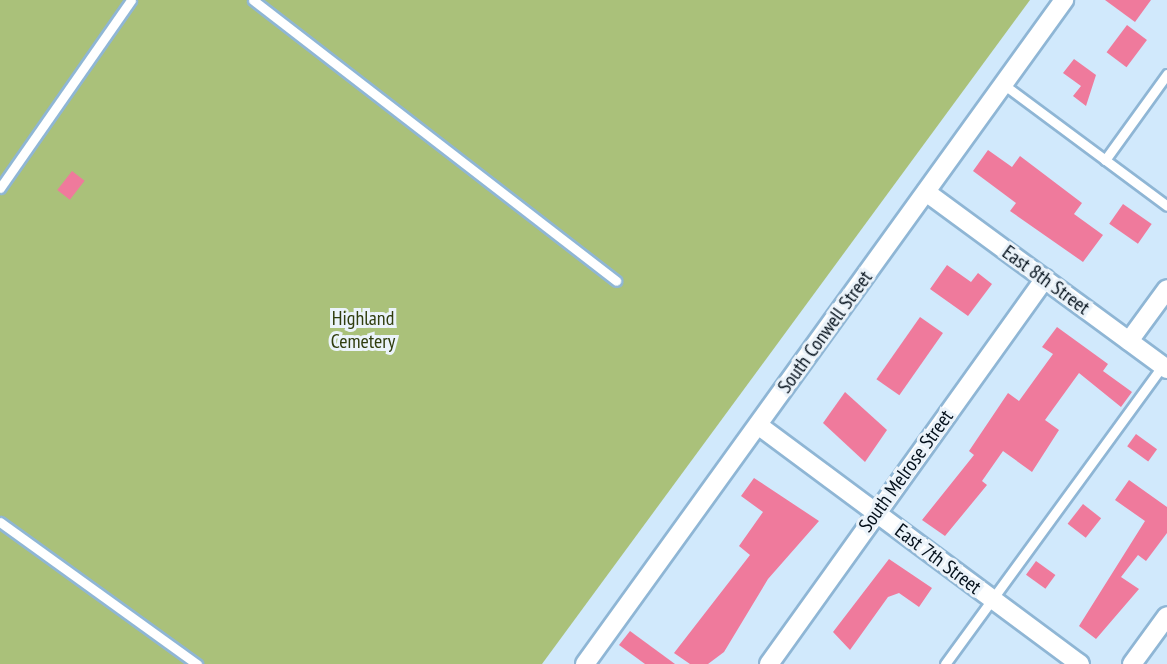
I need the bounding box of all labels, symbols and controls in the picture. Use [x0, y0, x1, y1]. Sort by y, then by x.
street label: East 8th Street [998, 240, 1094, 320]
street label: South Conwell Street [773, 266, 877, 398]
park label: Highland Cemetery [331, 307, 395, 354]
street label: South Melrose Street [854, 405, 958, 537]
street label: East 7th Street [890, 519, 986, 599]

